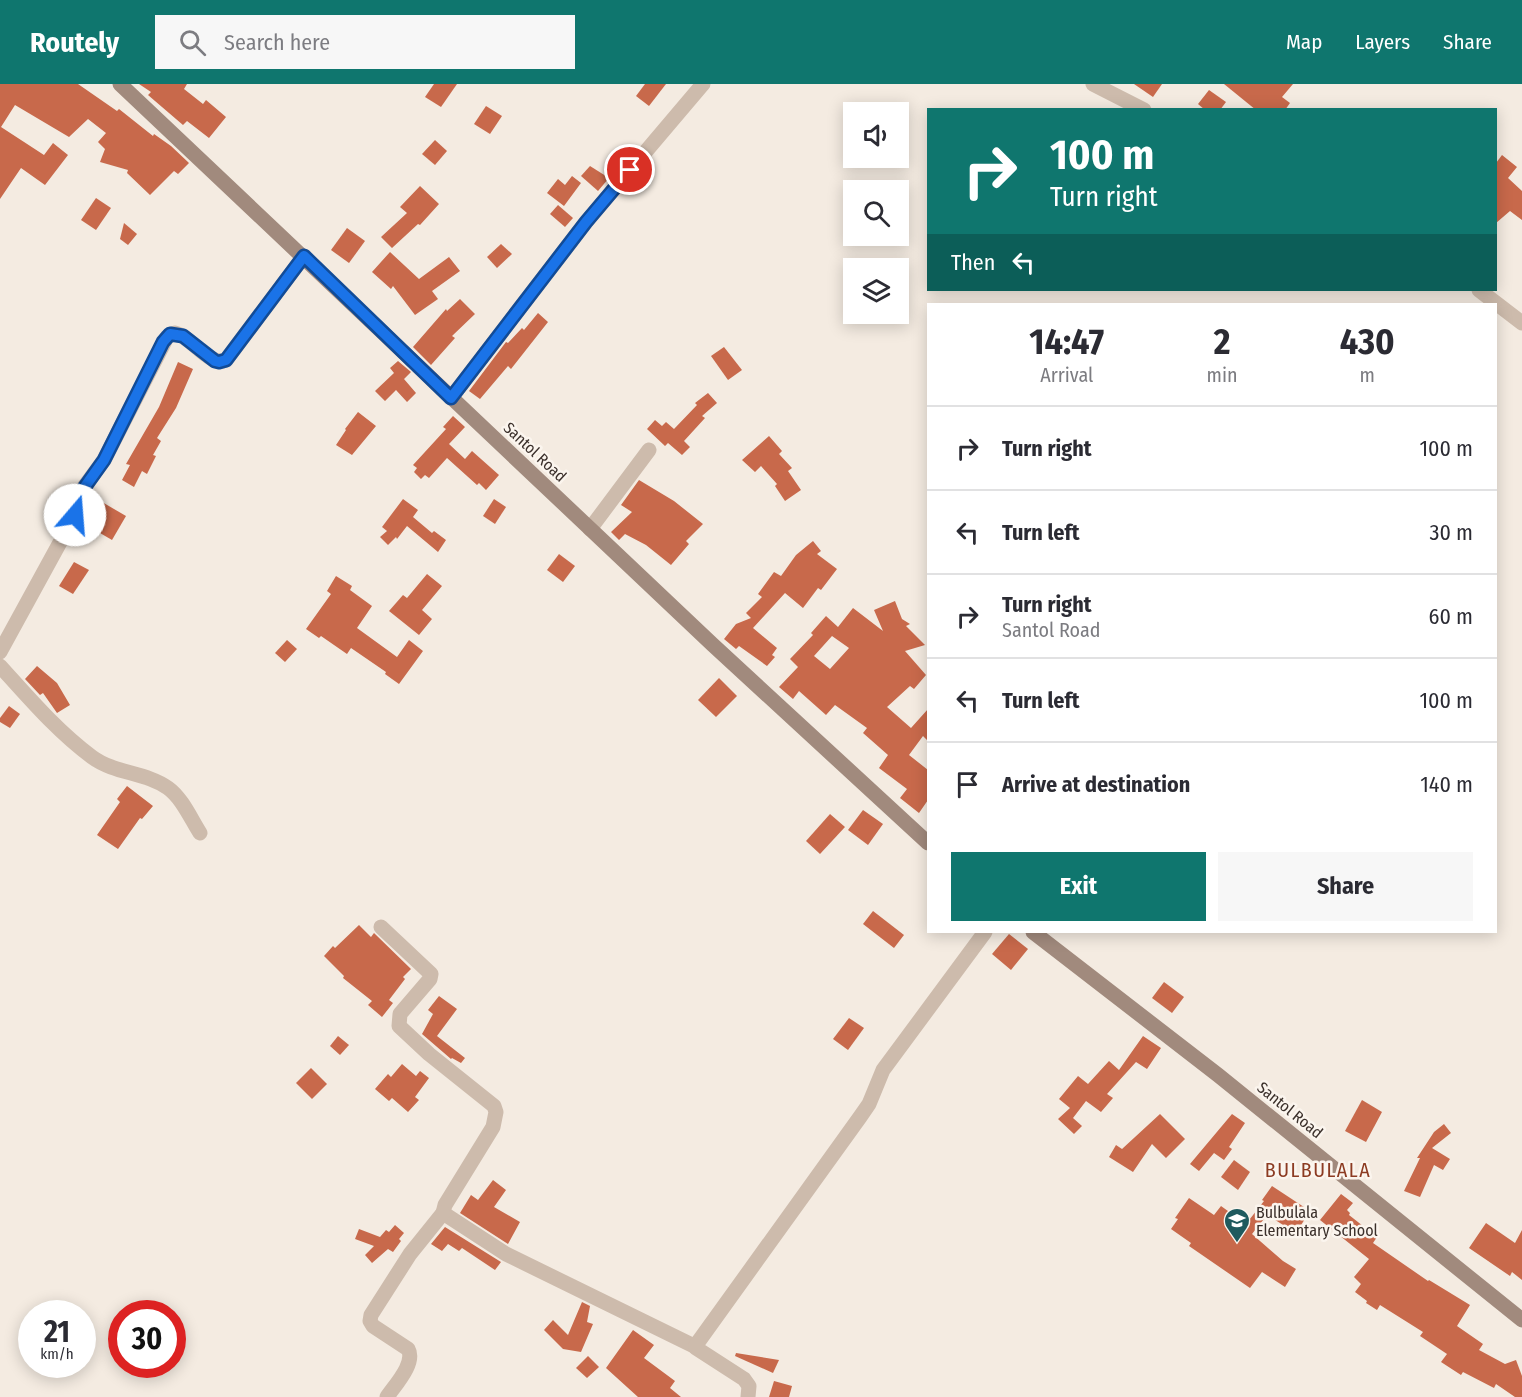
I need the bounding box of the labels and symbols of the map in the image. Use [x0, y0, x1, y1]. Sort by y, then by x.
pin [604, 144, 655, 195]
street label: Santol Road [500, 418, 570, 486]
position arrow [43, 483, 107, 547]
street label: Santol Road [1253, 1078, 1327, 1142]
district label: BULBULALA [1265, 1158, 1371, 1182]
place label: Bulbulala Elementary School [1256, 1203, 1378, 1240]
school or university icon: Bulbulala Elementary School [1222, 1206, 1252, 1244]
speed limit sign: 30 [108, 1300, 186, 1378]

